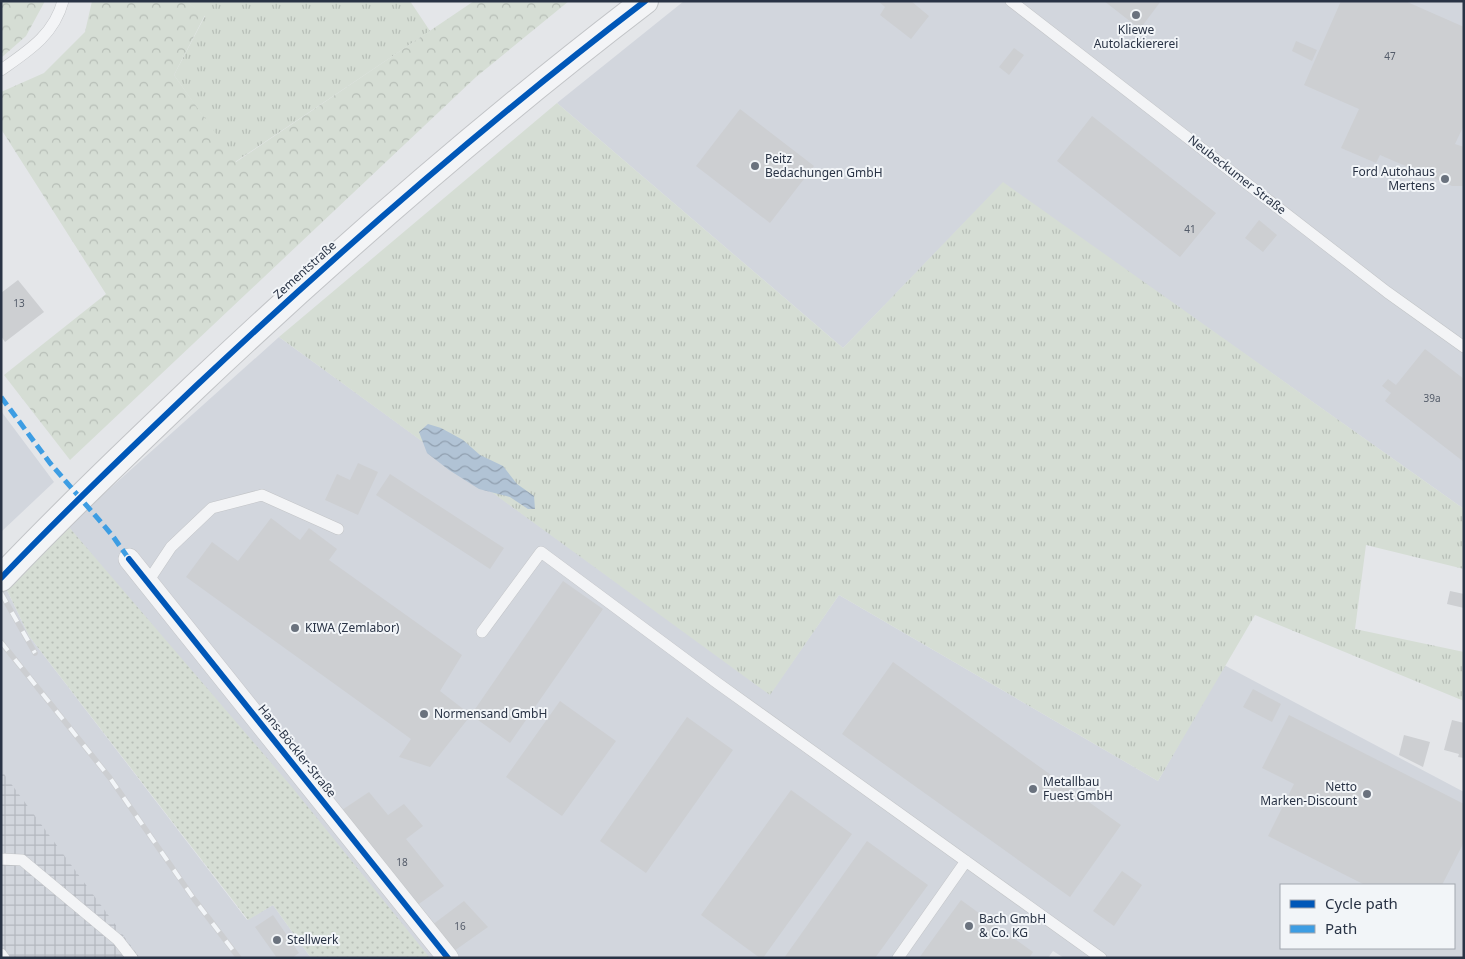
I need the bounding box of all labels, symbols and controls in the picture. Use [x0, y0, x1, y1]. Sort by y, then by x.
marker: Kliewe Autolackiererei [1130, 9, 1142, 21]
place label: Kliewe Autolackiererei [1094, 21, 1178, 52]
house number: 47 [1384, 49, 1396, 63]
street label: Neubeckumer Straße [1185, 131, 1290, 218]
place label: Peitz Bedachungen GmbH [765, 150, 883, 181]
marker: Peitz Bedachungen GmbH [749, 160, 761, 172]
place label: Ford Autohaus Mertens [1352, 163, 1435, 194]
marker: Ford Autohaus Mertens [1439, 173, 1451, 185]
house number: 41 [1184, 222, 1196, 236]
street label: Zementstraße [270, 237, 340, 302]
house number: 13 [13, 296, 25, 310]
house number: 39a [1423, 391, 1441, 405]
place label: KIWA (Zemlabor) [305, 619, 400, 636]
marker: KIWA (Zemlabor) [289, 622, 301, 634]
street label: Hans-Böckler-Straße [255, 701, 340, 801]
place label: Normensand GmbH [434, 705, 547, 722]
marker: Normensand GmbH [418, 708, 430, 720]
place label: Metallbau Fuest GmbH [1043, 773, 1113, 804]
place label: Netto Marken-Discount [1260, 778, 1358, 809]
marker: Metallbau Fuest GmbH [1027, 783, 1039, 795]
marker: Netto Marken-Discount [1361, 788, 1373, 800]
house number: 18 [396, 855, 408, 869]
legend [1280, 884, 1455, 949]
text: Cycle path [1325, 893, 1398, 913]
place label: Bach GmbH & Co. KG [979, 910, 1046, 941]
text: Path [1325, 918, 1357, 938]
house number: 16 [454, 919, 466, 933]
marker: Bach GmbH & Co. KG [963, 920, 975, 932]
place label: Stellwerk [287, 931, 339, 948]
marker: Stellwerk [271, 934, 283, 946]

